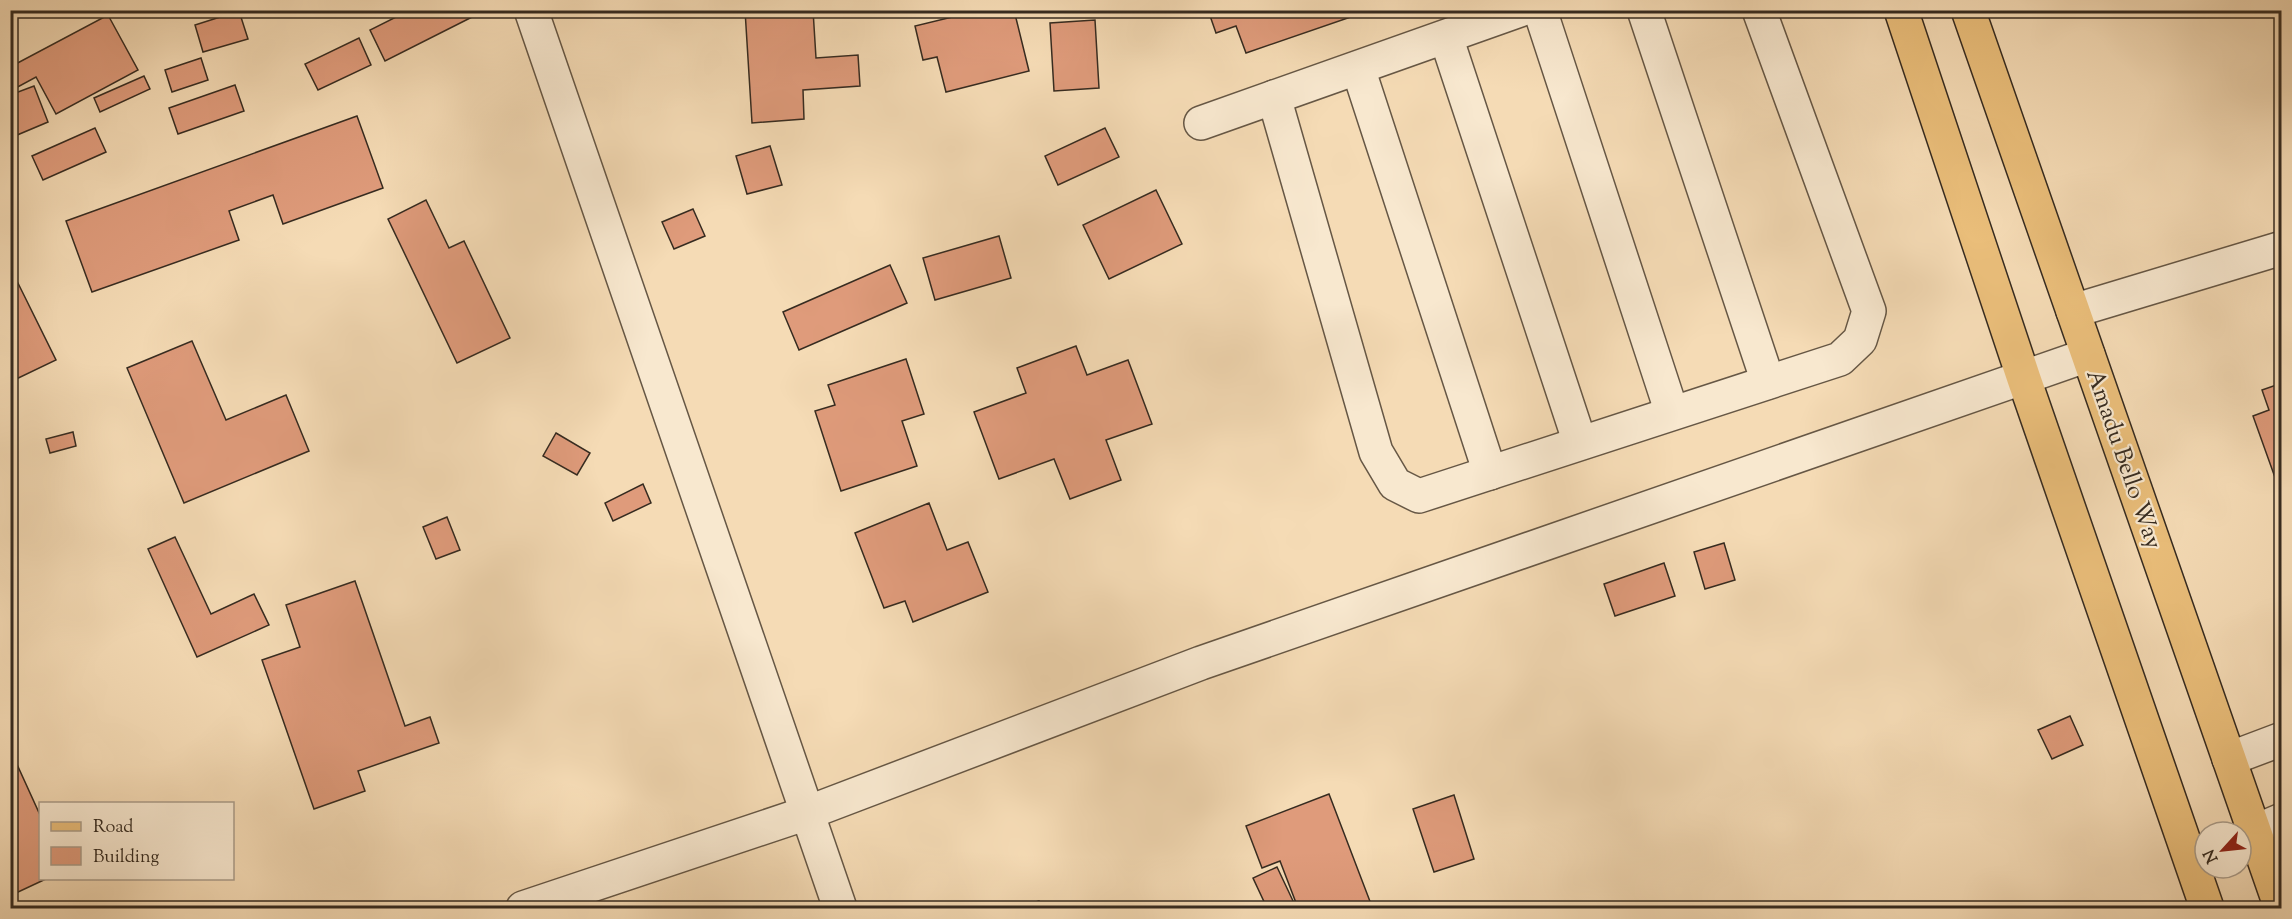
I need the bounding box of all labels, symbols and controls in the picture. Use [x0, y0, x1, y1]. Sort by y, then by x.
street label: Amadu Bello Way [2076, 365, 2170, 554]
legend [39, 802, 234, 880]
text: Road [93, 815, 133, 841]
north arrow [2193, 820, 2253, 880]
text: Building [93, 845, 159, 871]
text: N [2199, 845, 2225, 867]

